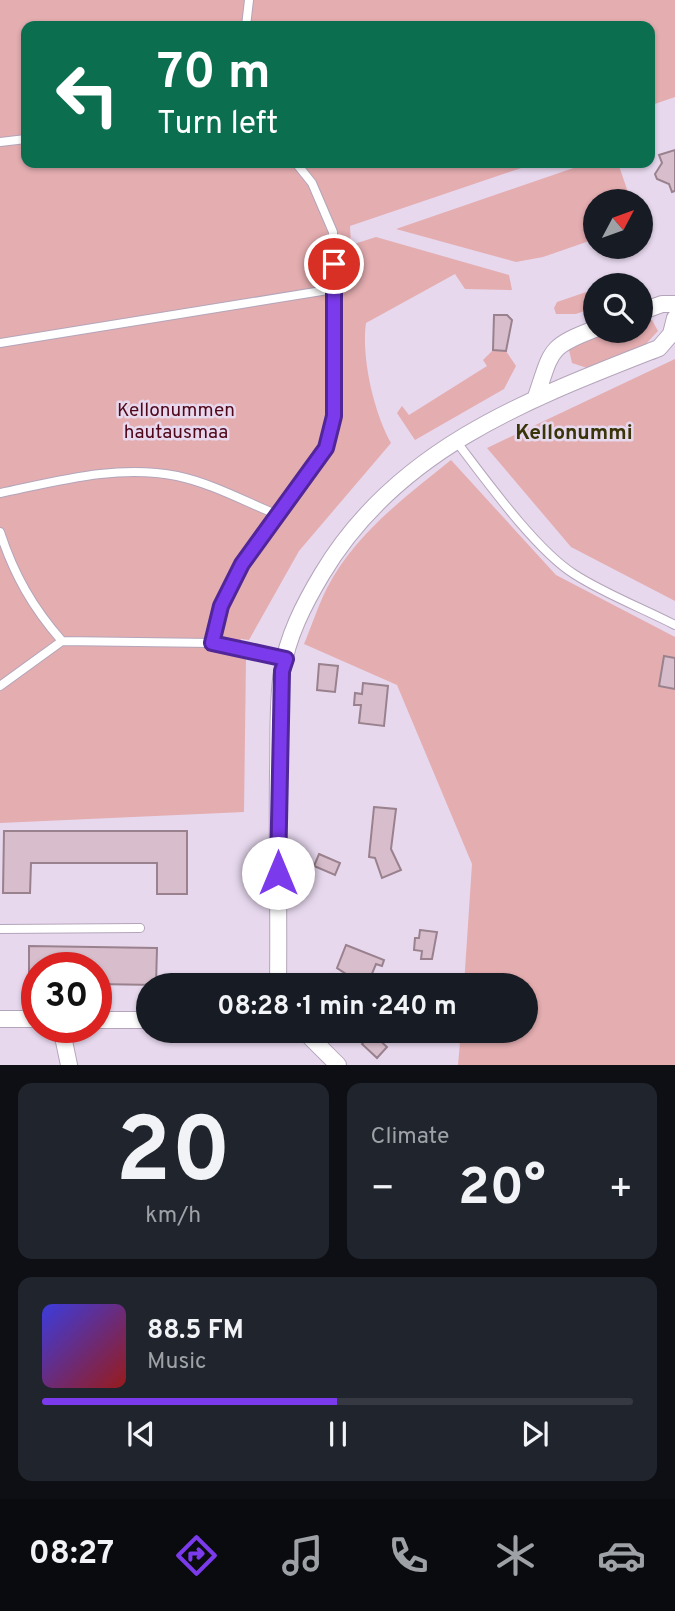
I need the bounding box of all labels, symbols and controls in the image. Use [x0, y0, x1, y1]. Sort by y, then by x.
text: 70 m [157, 44, 271, 106]
icon: left [42, 49, 133, 140]
text: Turn left [157, 105, 278, 145]
north arrow [583, 189, 653, 259]
map controls [583, 189, 653, 343]
pin [304, 234, 364, 294]
icon: arrive [315, 245, 353, 283]
button: search [583, 273, 653, 343]
park label: Kellonummen hautausmaa [117, 399, 235, 445]
district label: Kellonummi [515, 420, 633, 447]
position arrow [241, 836, 315, 910]
speed limit sign: 30 [21, 952, 112, 1043]
text: 08:28 · 1 min · 240 m [217, 991, 457, 1024]
text: 20 [116, 1099, 231, 1214]
text: Climate [371, 1123, 449, 1152]
text: 20° [458, 1157, 546, 1223]
text: − [371, 1166, 395, 1215]
text: + [608, 1166, 633, 1215]
text: km/h [145, 1202, 201, 1231]
text: 88.5 FM [147, 1315, 244, 1348]
text: Music [147, 1348, 207, 1377]
icon: previous [122, 1415, 160, 1453]
icon: pause [319, 1415, 357, 1453]
icon: next [516, 1415, 554, 1453]
icon: directions [172, 1531, 221, 1580]
icon: music [278, 1531, 327, 1580]
icon: phone [384, 1531, 433, 1580]
icon: climate [491, 1531, 540, 1580]
icon: car [597, 1531, 646, 1580]
text: 08:27 [29, 1535, 114, 1575]

